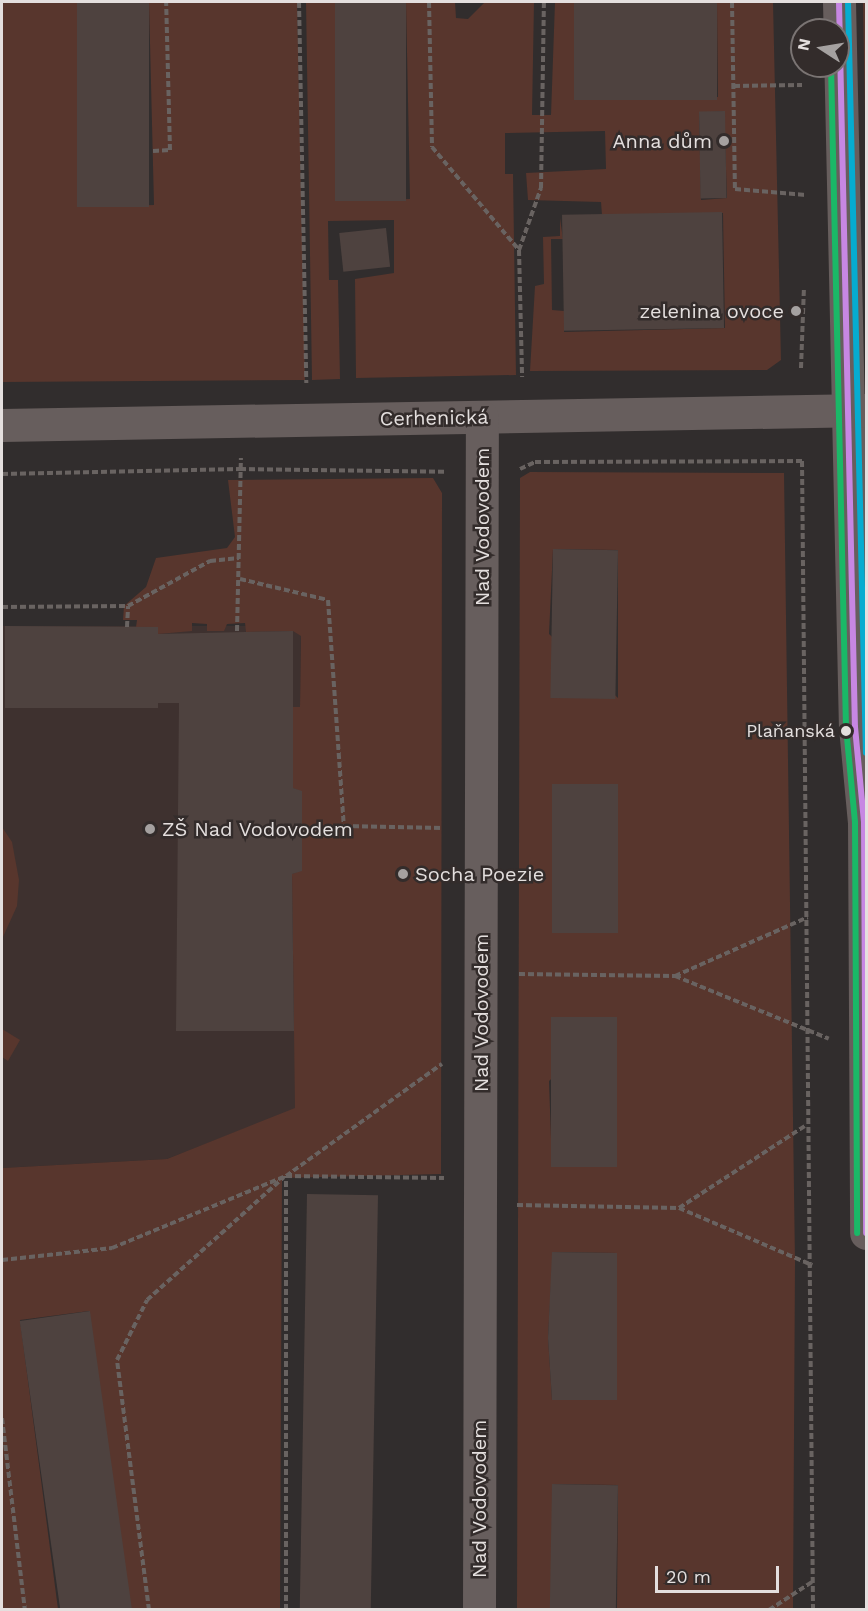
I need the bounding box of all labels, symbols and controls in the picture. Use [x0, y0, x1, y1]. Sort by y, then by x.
north arrow [790, 18, 850, 78]
text: N [793, 37, 814, 52]
place label: Anna dům [612, 129, 712, 153]
marker: Anna dům [717, 134, 731, 148]
place label: zelenina ovoce [639, 299, 784, 323]
marker: zelenina ovoce [789, 304, 803, 318]
street label: Cerhenická [379, 405, 489, 431]
street label: Nad Vodovodem [470, 447, 494, 607]
place label: Plaňanská [746, 720, 835, 742]
marker: Plaňanská [840, 725, 852, 737]
place label: ZŠ Nad Vodovodem [162, 817, 354, 841]
marker: ZŠ Nad Vodovodem [143, 822, 157, 836]
place label: Socha Poezie [415, 862, 545, 886]
marker: Socha Poezie [396, 867, 410, 881]
street label: Nad Vodovodem [469, 933, 493, 1093]
street label: Nad Vodovodem [467, 1419, 491, 1579]
scale bar [658, 1554, 782, 1592]
text: 20 m [666, 1566, 711, 1587]

